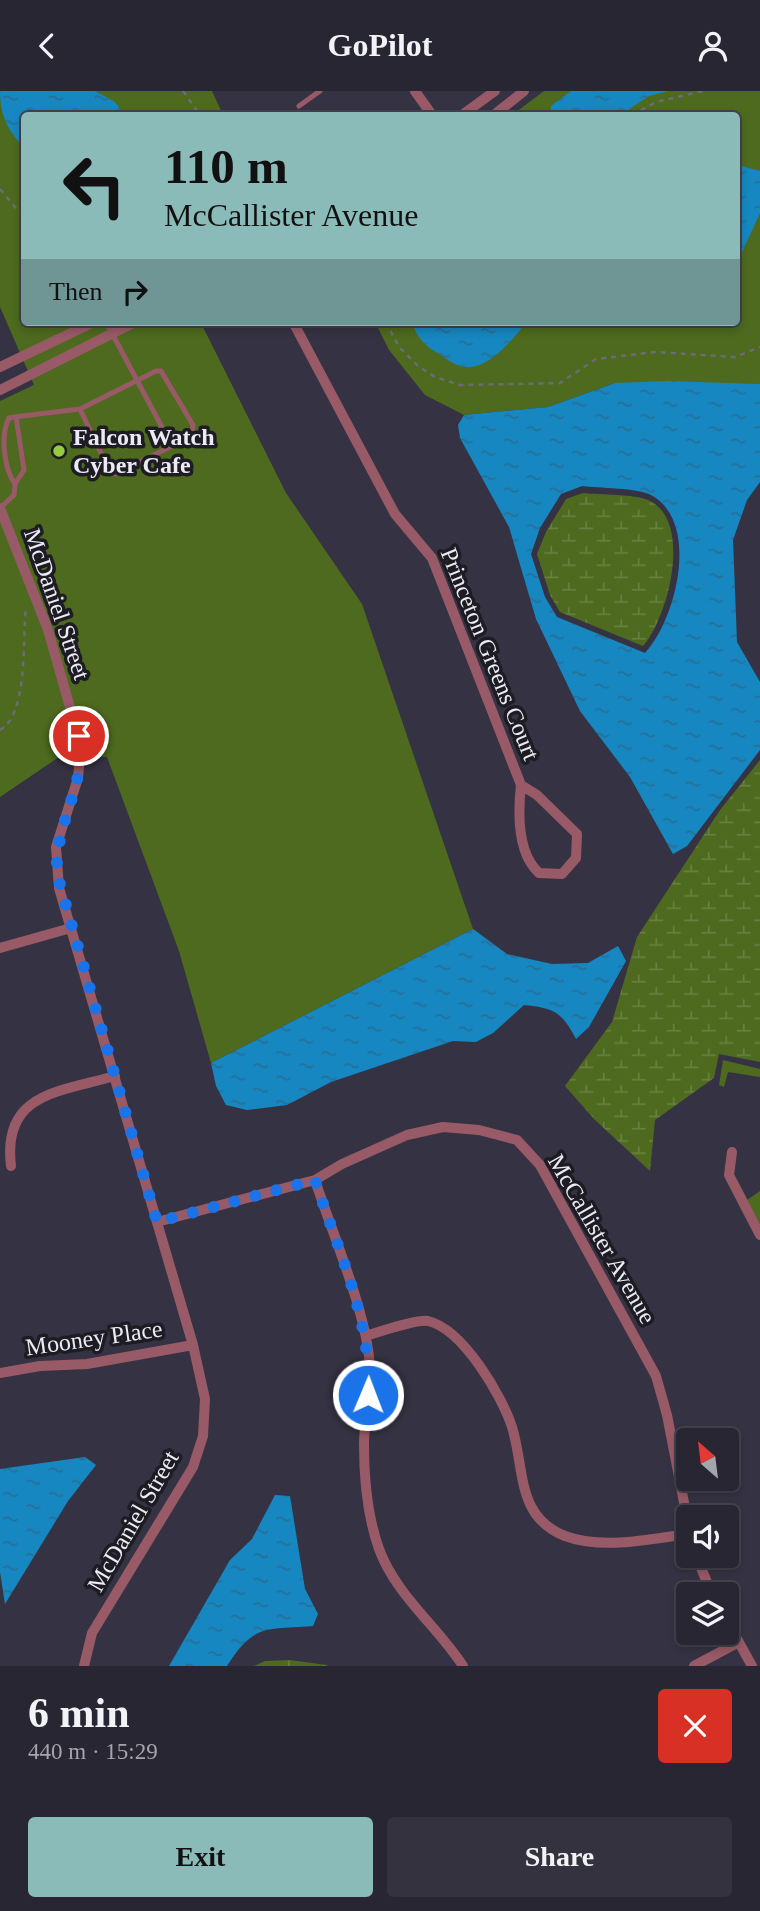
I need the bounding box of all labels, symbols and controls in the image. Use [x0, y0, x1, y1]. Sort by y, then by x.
icon: back [28, 27, 66, 65]
text: GoPilot [328, 27, 432, 63]
icon: person [694, 27, 732, 65]
text: 110 m [164, 139, 288, 194]
icon: left [49, 140, 140, 231]
text: McCallister Avenue [164, 197, 418, 233]
icon: right [116, 273, 154, 311]
text: Then [49, 277, 102, 306]
place label: Falcon Watch Cyber Cafe [73, 424, 215, 478]
marker: Falcon Watch Cyber Cafe [51, 443, 67, 459]
street label: McDaniel Street [19, 525, 95, 683]
street label: Princeton Greens Court [435, 544, 545, 764]
pin [49, 706, 109, 766]
icon: arrive [60, 717, 98, 755]
street label: McCallister Avenue [543, 1150, 661, 1328]
street label: Mooney Place [24, 1316, 164, 1360]
position arrow [331, 1358, 405, 1432]
north arrow [676, 1428, 738, 1491]
map controls [676, 1428, 739, 1645]
street label: McDaniel Street [82, 1446, 184, 1596]
button: sound [676, 1505, 739, 1568]
button: layers [676, 1582, 739, 1645]
button: close [658, 1689, 732, 1763]
text: 6 min [28, 1690, 130, 1736]
text: 440 m · 15:29 [28, 1739, 158, 1764]
button: Exit [28, 1817, 373, 1897]
button: Share [387, 1817, 732, 1897]

